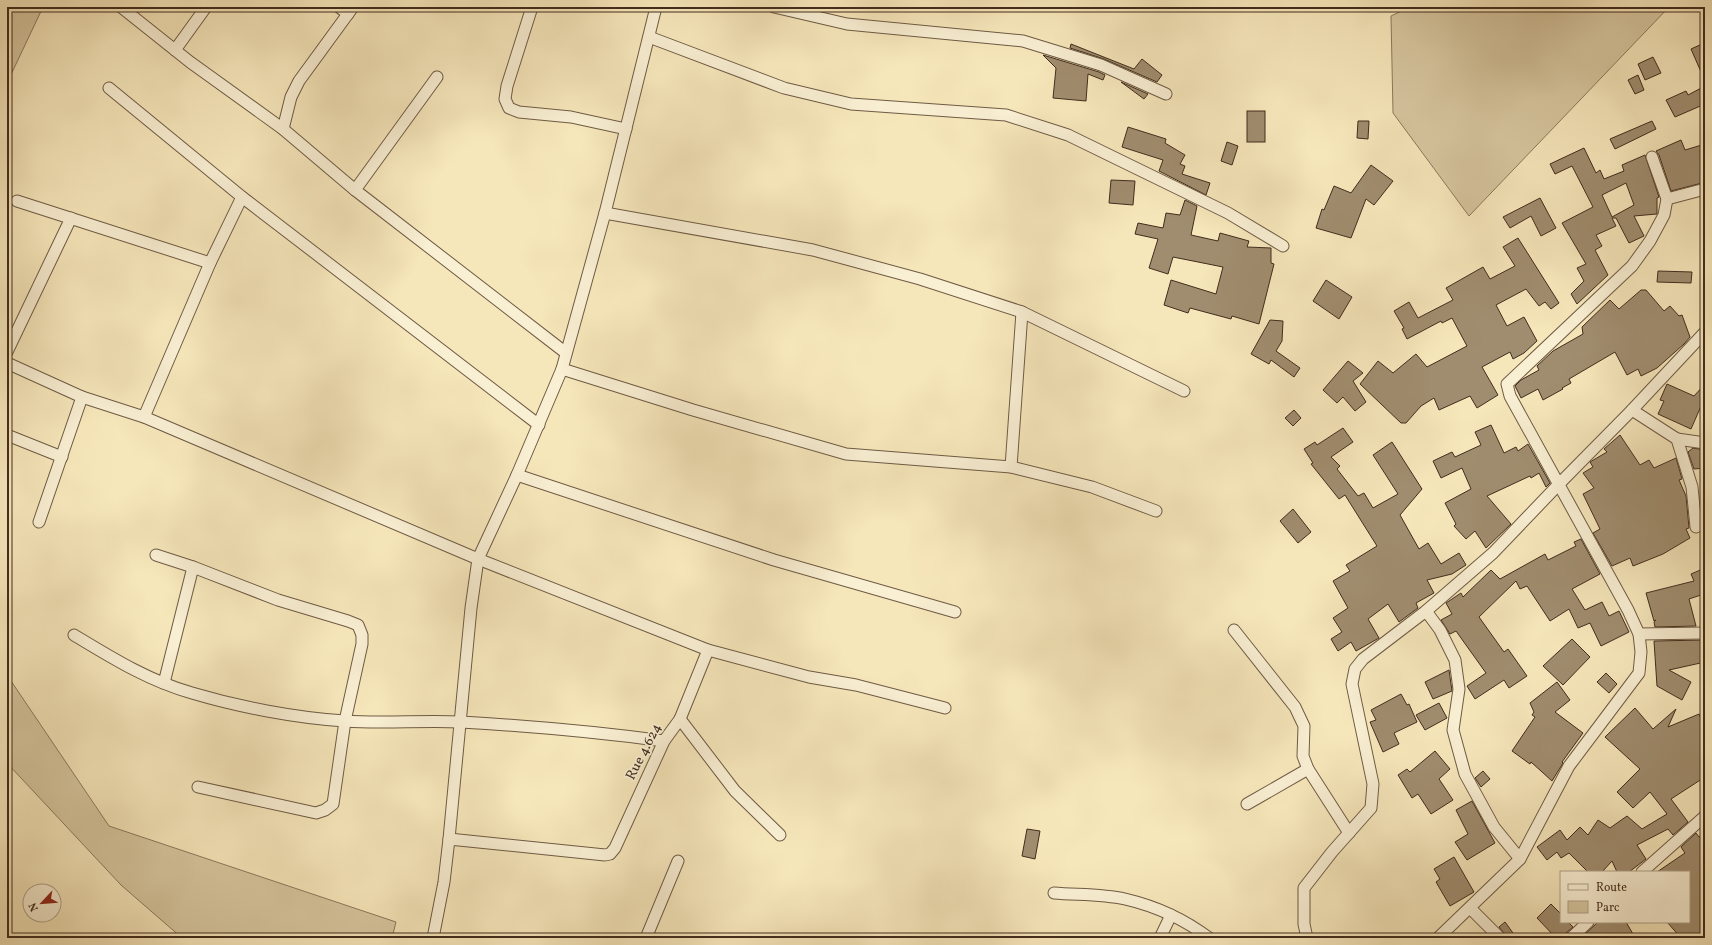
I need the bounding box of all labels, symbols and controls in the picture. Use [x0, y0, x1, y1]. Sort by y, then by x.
street label: Rue 4.624 [622, 720, 666, 784]
legend [1560, 871, 1690, 923]
text: Route [1596, 880, 1627, 896]
north arrow [22, 883, 62, 923]
text: N [26, 900, 43, 914]
text: Parc [1596, 900, 1619, 916]

